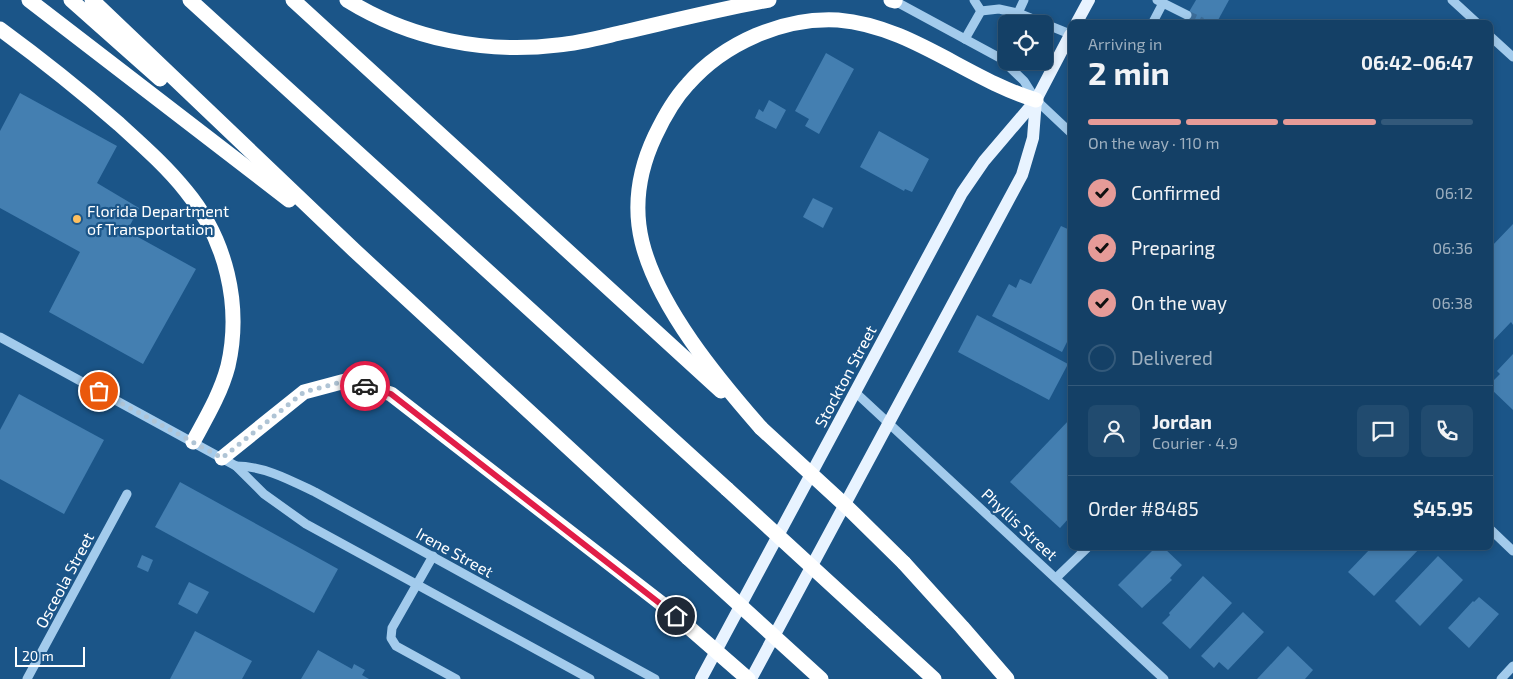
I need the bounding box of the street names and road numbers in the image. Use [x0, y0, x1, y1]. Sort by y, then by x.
street label: Stockton Street [810, 322, 880, 430]
street label: Phyllis Street [978, 484, 1062, 564]
street label: Irene Street [413, 523, 497, 581]
street label: Osceola Street [31, 529, 97, 631]

